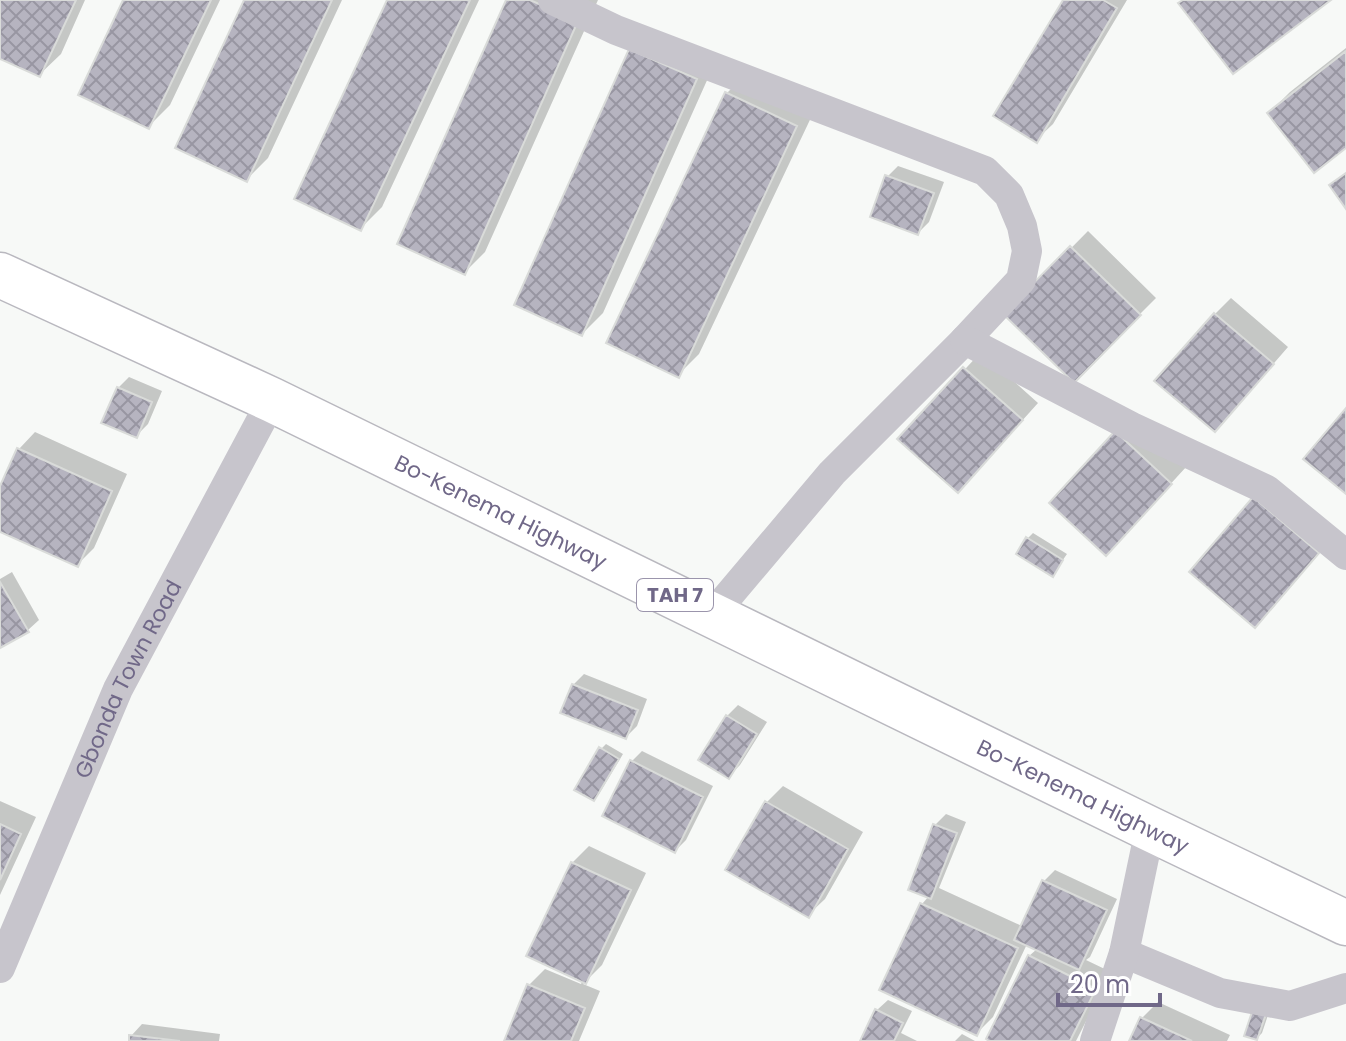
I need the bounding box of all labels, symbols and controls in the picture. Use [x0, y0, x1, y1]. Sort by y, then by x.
street label: Bo-Kenema Highway [389, 447, 612, 578]
street label: Gbonda Town Road [67, 575, 189, 783]
road number: TAH 7 [637, 579, 713, 611]
street label: Bo-Kenema Highway [971, 732, 1195, 862]
scale bar [1058, 957, 1160, 1007]
text: 20 m [1070, 968, 1130, 1001]

